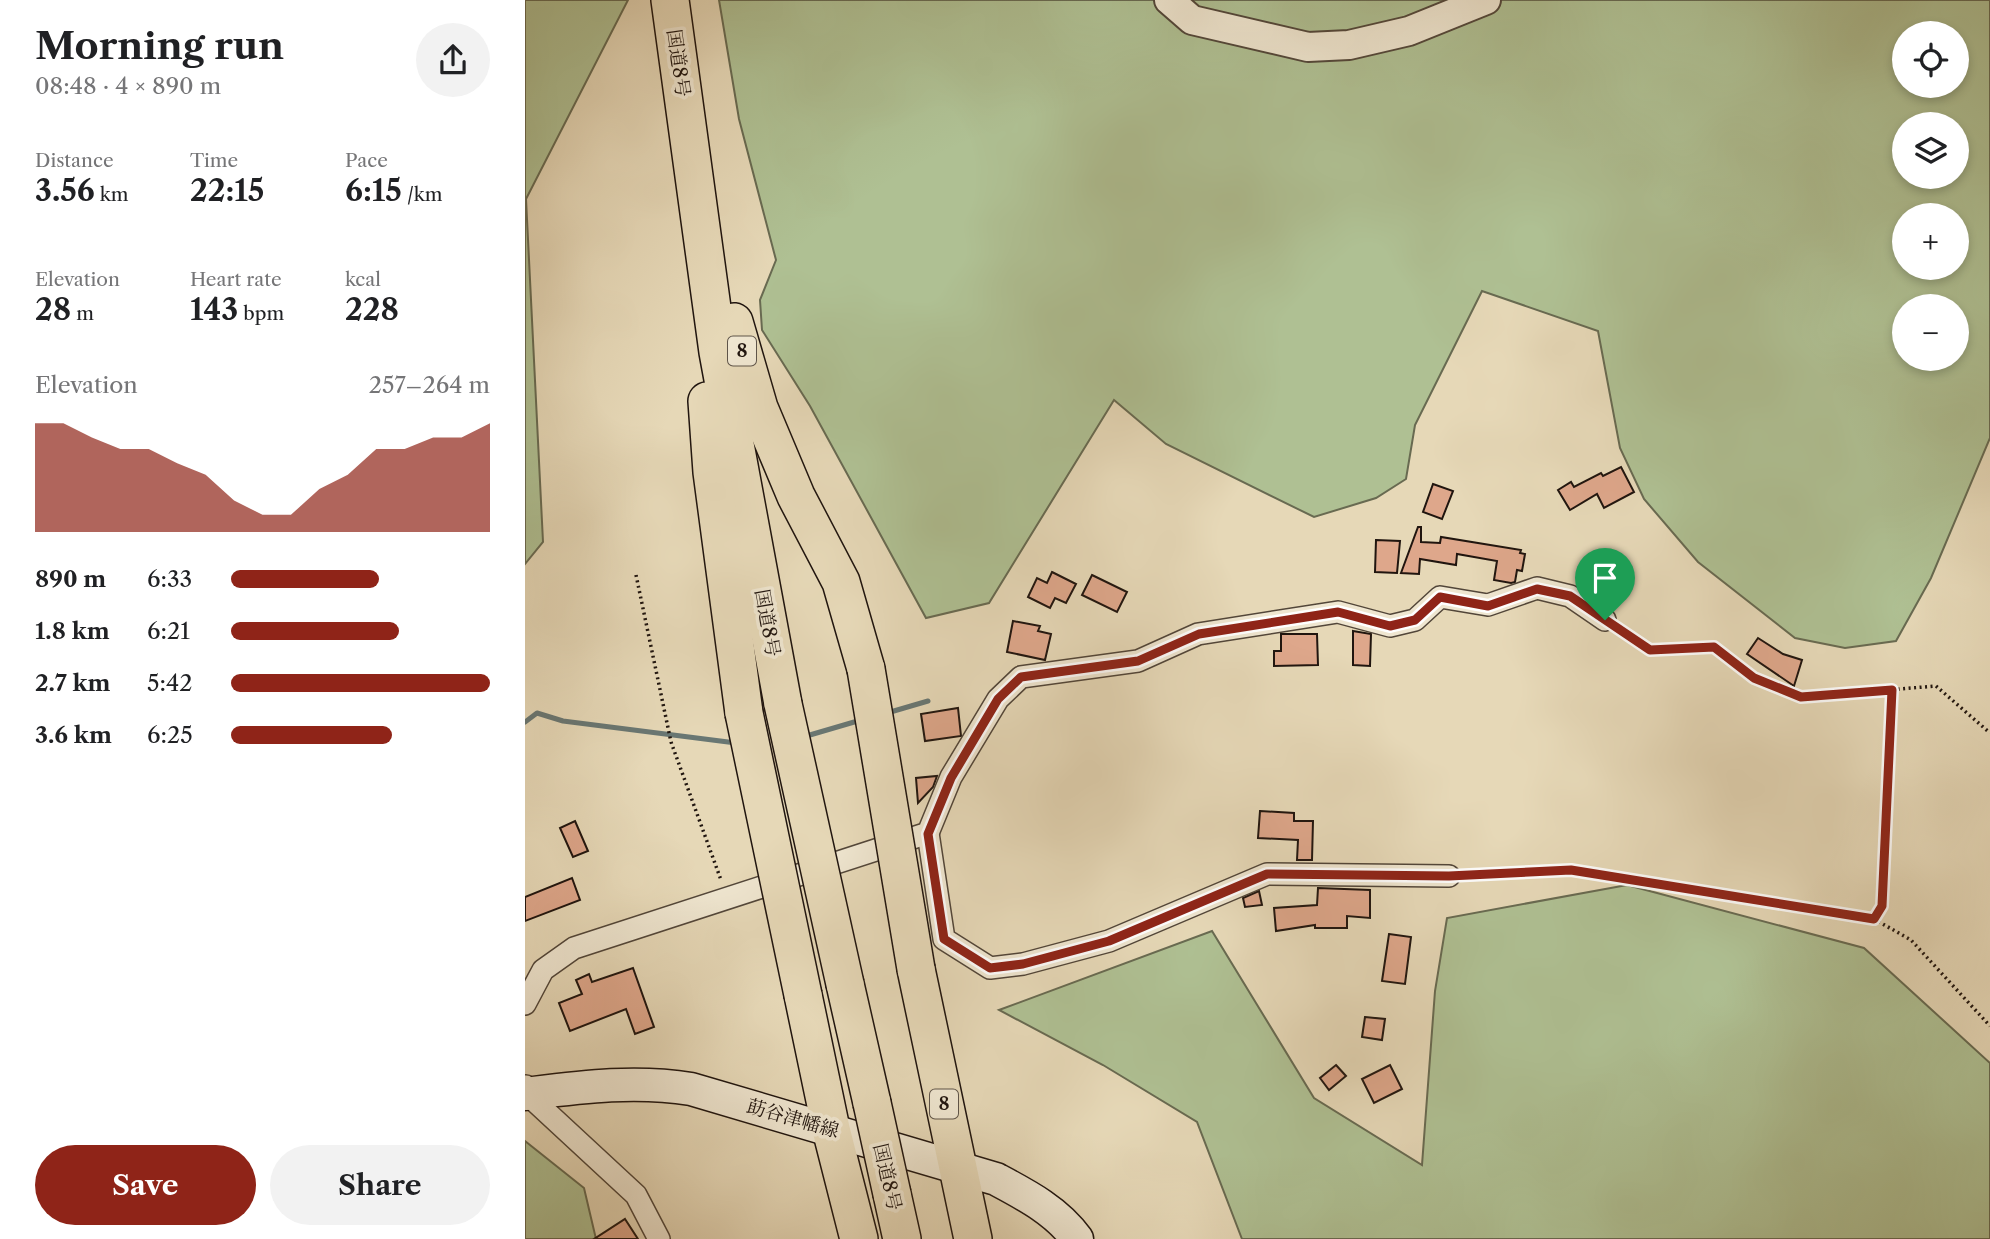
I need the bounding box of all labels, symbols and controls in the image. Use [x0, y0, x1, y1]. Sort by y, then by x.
map controls [1892, 21, 1969, 371]
button: locate [1892, 21, 1969, 98]
text: Morning run [35, 22, 284, 69]
button: share [416, 23, 490, 97]
street label: 国道8号 [662, 28, 695, 98]
text: 08:48 · 4 × 890 m [35, 72, 221, 100]
button: layers [1892, 112, 1969, 189]
text: Distance [35, 149, 114, 172]
text: Time [190, 149, 238, 172]
text: Pace [345, 149, 388, 172]
text: 3.56 [35, 172, 95, 209]
text: 22:15 [190, 172, 264, 209]
text: 6:15 [345, 172, 402, 209]
text: km [95, 183, 129, 206]
text: /km [402, 183, 443, 206]
button: + [1892, 203, 1969, 280]
text: Elevation [35, 268, 120, 291]
text: Heart rate [190, 268, 282, 291]
text: kcal [345, 268, 381, 291]
text: 28 [35, 291, 71, 328]
text: 143 [190, 291, 238, 328]
text: 228 [345, 291, 399, 328]
button: − [1892, 294, 1969, 371]
text: m [71, 302, 94, 325]
text: bpm [238, 302, 284, 325]
road number: 8 [728, 337, 756, 366]
text: Elevation [35, 371, 138, 399]
text: 257–264 m [369, 371, 490, 399]
pin [1575, 548, 1635, 620]
icon: arrive [1586, 559, 1624, 597]
text: 890 m [35, 565, 106, 593]
text: 6:33 [147, 565, 192, 593]
street label: 国道8号 [750, 587, 785, 659]
text: 1.8 km [35, 617, 110, 645]
text: 6:21 [147, 617, 190, 645]
text: 2.7 km [35, 669, 111, 697]
text: 5:42 [147, 669, 192, 697]
text: 3.6 km [35, 721, 112, 749]
text: 6:25 [147, 721, 193, 749]
road number: 8 [930, 1090, 958, 1119]
street label: 莇谷津幡線 [744, 1094, 842, 1143]
street label: 国道8号 [869, 1141, 906, 1213]
button: Save [35, 1145, 256, 1225]
button: Share [270, 1145, 490, 1225]

